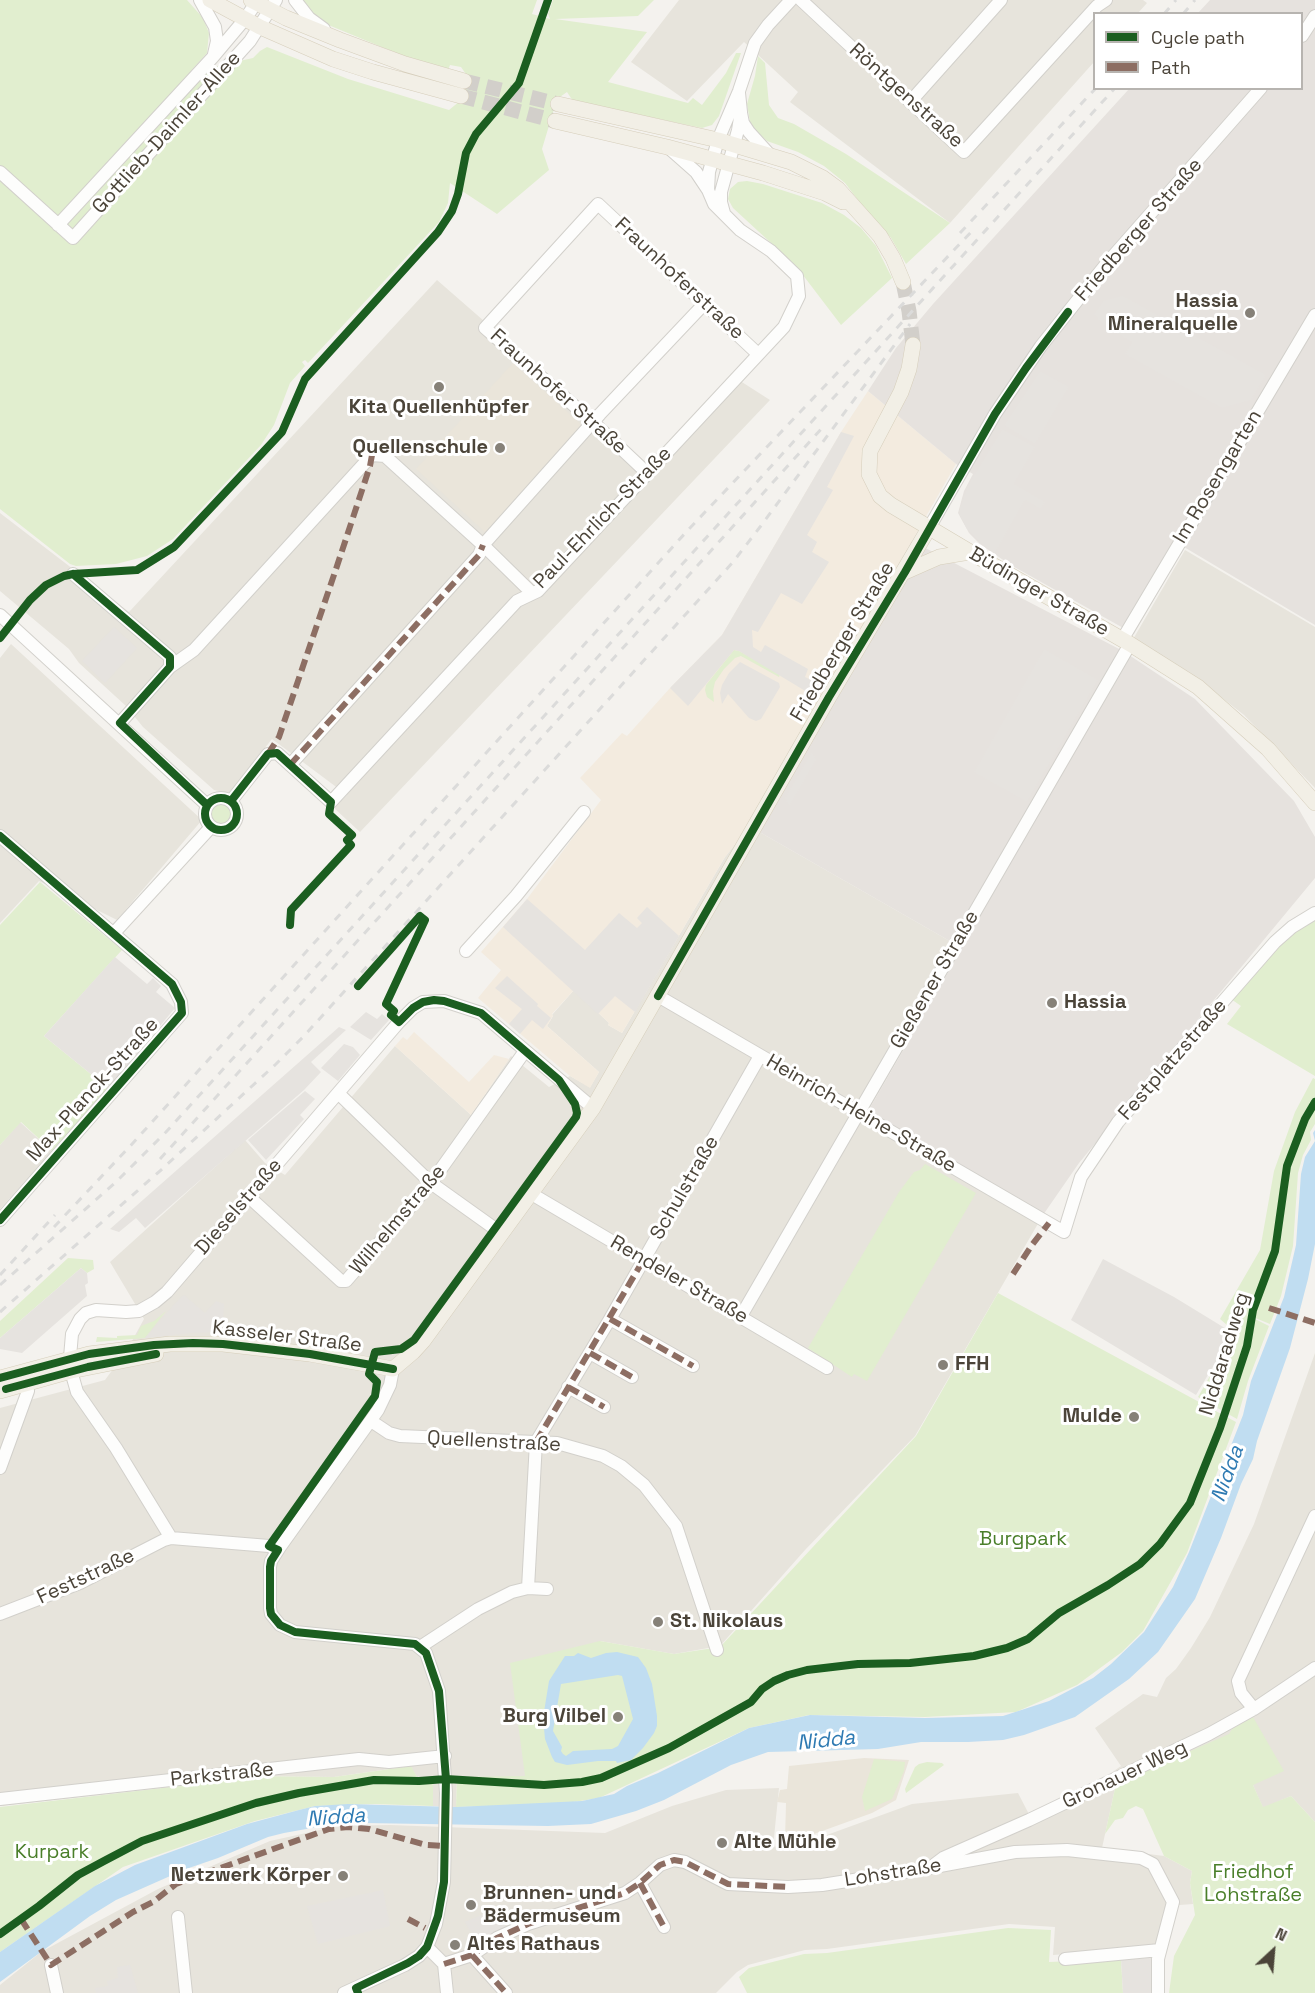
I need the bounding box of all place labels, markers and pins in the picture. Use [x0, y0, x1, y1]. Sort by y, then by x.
place label: Hassia Mineralquelle [1108, 290, 1238, 337]
marker: Hassia Mineralquelle [1243, 306, 1257, 320]
marker: Kita Quellenhüpfer [432, 380, 446, 394]
place label: Kita Quellenhüpfer [349, 396, 529, 420]
place label: Quellenschule [353, 436, 488, 460]
marker: Quellenschule [493, 441, 507, 455]
place label: Hassia [1064, 991, 1126, 1015]
marker: Hassia [1045, 996, 1059, 1010]
place label: FFH [955, 1353, 989, 1377]
marker: FFH [936, 1358, 950, 1372]
place label: Mulde [1062, 1405, 1122, 1429]
marker: Mulde [1127, 1410, 1141, 1424]
place label: St. Nikolaus [670, 1610, 783, 1634]
marker: St. Nikolaus [651, 1615, 665, 1629]
place label: Burg Vilbel [502, 1705, 606, 1729]
marker: Burg Vilbel [611, 1710, 625, 1724]
place label: Alte Mühle [734, 1831, 837, 1855]
marker: Alte Mühle [715, 1836, 729, 1850]
place label: Netzwerk Körper [171, 1864, 331, 1888]
marker: Netzwerk Körper [336, 1869, 350, 1883]
place label: Brunnen- und Bädermuseum [483, 1882, 621, 1929]
marker: Brunnen- und Bädermuseum [464, 1898, 478, 1912]
place label: Altes Rathaus [467, 1933, 600, 1957]
marker: Altes Rathaus [448, 1938, 462, 1952]

